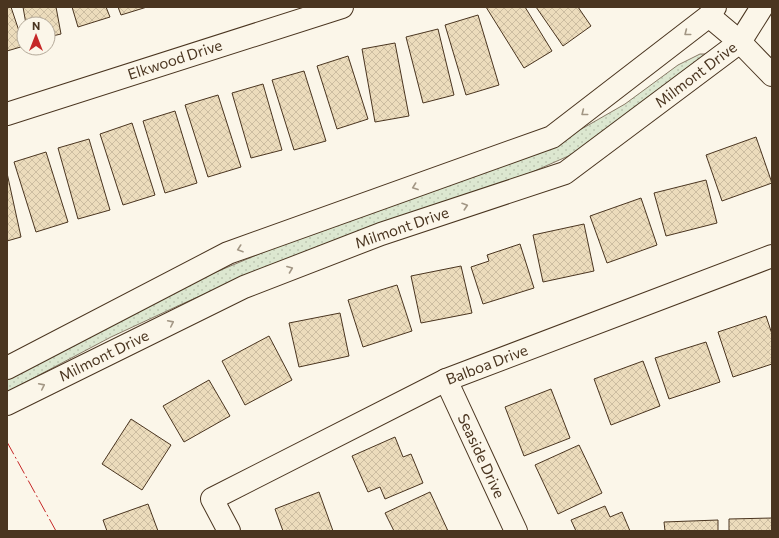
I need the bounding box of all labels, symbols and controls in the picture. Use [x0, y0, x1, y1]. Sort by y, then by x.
north arrow [16, 16, 56, 56]
text: N [32, 19, 40, 32]
one-way arrow [684, 28, 691, 35]
street label: Elkwood Drive [125, 35, 224, 83]
street label: Milmont Drive [651, 37, 740, 111]
one-way arrow [582, 108, 589, 115]
one-way arrow [412, 182, 419, 191]
one-way arrow [461, 202, 468, 211]
street label: Milmont Drive [352, 203, 451, 252]
one-way arrow [236, 244, 243, 252]
one-way arrow [286, 266, 293, 274]
one-way arrow [167, 320, 175, 328]
street label: Milmont Drive [56, 326, 152, 385]
street label: Balboa Drive [443, 340, 530, 388]
one-way arrow [38, 383, 45, 391]
street label: Seaside Drive [455, 411, 509, 501]

